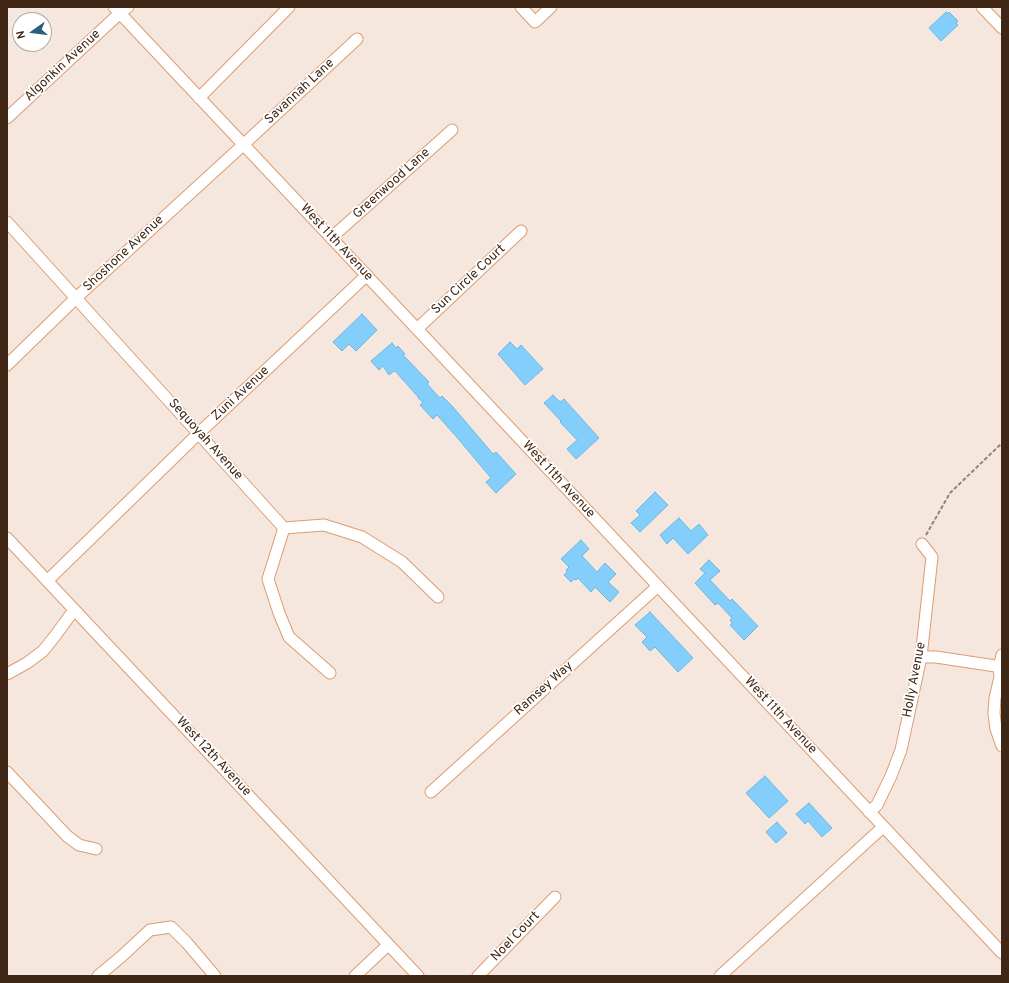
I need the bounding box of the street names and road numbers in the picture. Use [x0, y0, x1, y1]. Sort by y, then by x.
street label: Algonkin Avenue [22, 27, 104, 105]
street label: Savannah Lane [262, 56, 338, 128]
street label: Greenwood Lane [350, 145, 434, 223]
street label: West 11th Avenue [296, 201, 376, 285]
street label: Shoshone Avenue [81, 213, 167, 295]
street label: Sun Circle Court [429, 242, 509, 318]
street label: Zuni Avenue [209, 363, 273, 425]
street label: Sequoyah Avenue [164, 396, 246, 484]
street label: West 11th Avenue [518, 438, 598, 522]
street label: Holly Avenue [900, 641, 930, 719]
street label: Ramsey Way [511, 659, 577, 719]
street label: West 11th Avenue [740, 674, 820, 758]
street label: West 12th Avenue [172, 714, 254, 800]
street label: Noel Court [488, 909, 544, 965]

